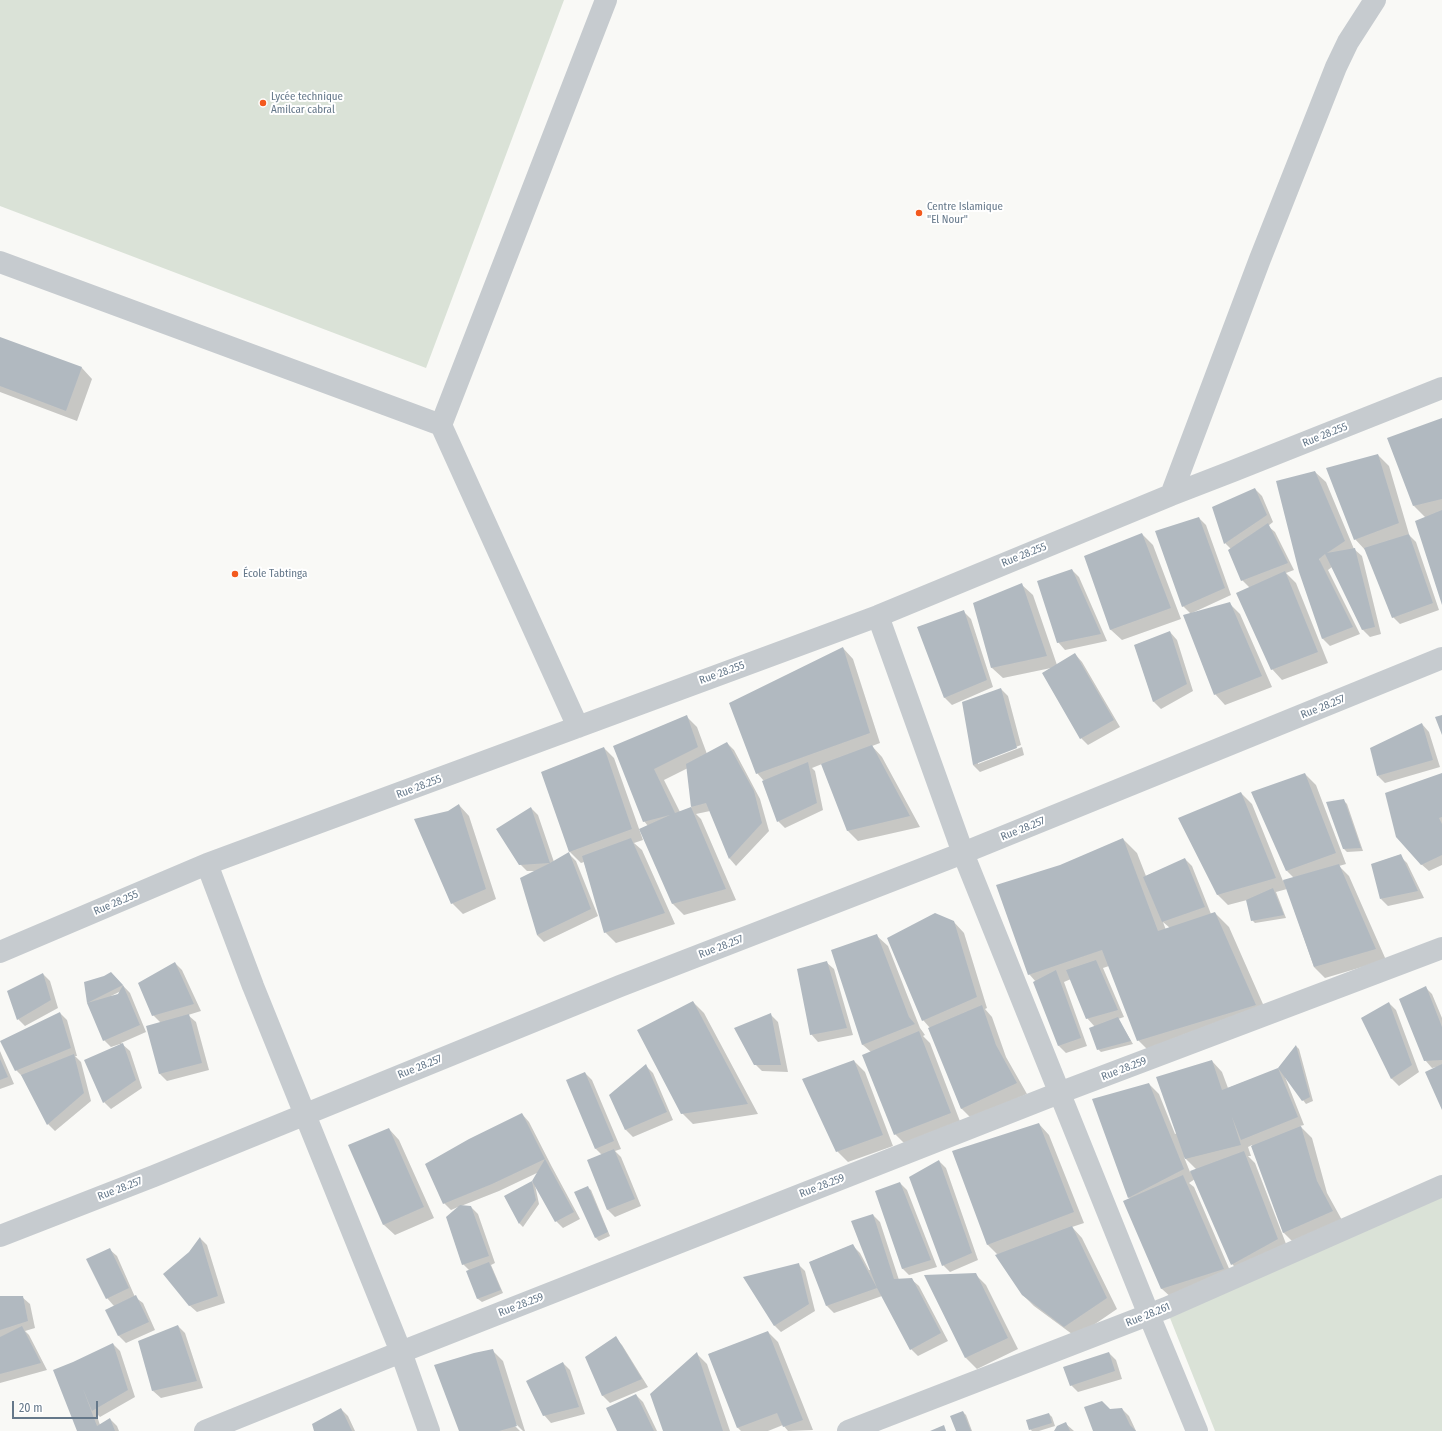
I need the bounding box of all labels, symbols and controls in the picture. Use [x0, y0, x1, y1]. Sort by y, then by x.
place label: Lycée technique Amilcar cabral [271, 90, 343, 116]
marker: Lycée technique Amilcar cabral [258, 98, 268, 108]
place label: Centre Islamique "El Nour" [927, 200, 1003, 226]
marker: Centre Islamique "El Nour" [914, 208, 924, 218]
street label: Rue 28.255 [1301, 420, 1349, 450]
street label: Rue 28.255 [1000, 540, 1048, 570]
place label: École Tabtinga [243, 567, 307, 581]
marker: École Tabtinga [230, 569, 240, 579]
street label: Rue 28.255 [697, 659, 747, 687]
street label: Rue 28.257 [1299, 692, 1347, 722]
street label: Rue 28.255 [395, 772, 443, 802]
street label: Rue 28.257 [999, 814, 1047, 844]
street label: Rue 28.255 [92, 888, 140, 918]
street label: Rue 28.257 [697, 932, 745, 962]
street label: Rue 28.257 [396, 1052, 444, 1082]
street label: Rue 28.259 [1099, 1054, 1149, 1084]
street label: Rue 28.259 [797, 1171, 847, 1201]
street label: Rue 28.257 [96, 1174, 144, 1204]
street label: Rue 28.259 [496, 1290, 546, 1320]
street label: Rue 28.261 [1124, 1300, 1172, 1330]
scale bar [14, 1393, 100, 1419]
text: 20 m [19, 1401, 43, 1415]

